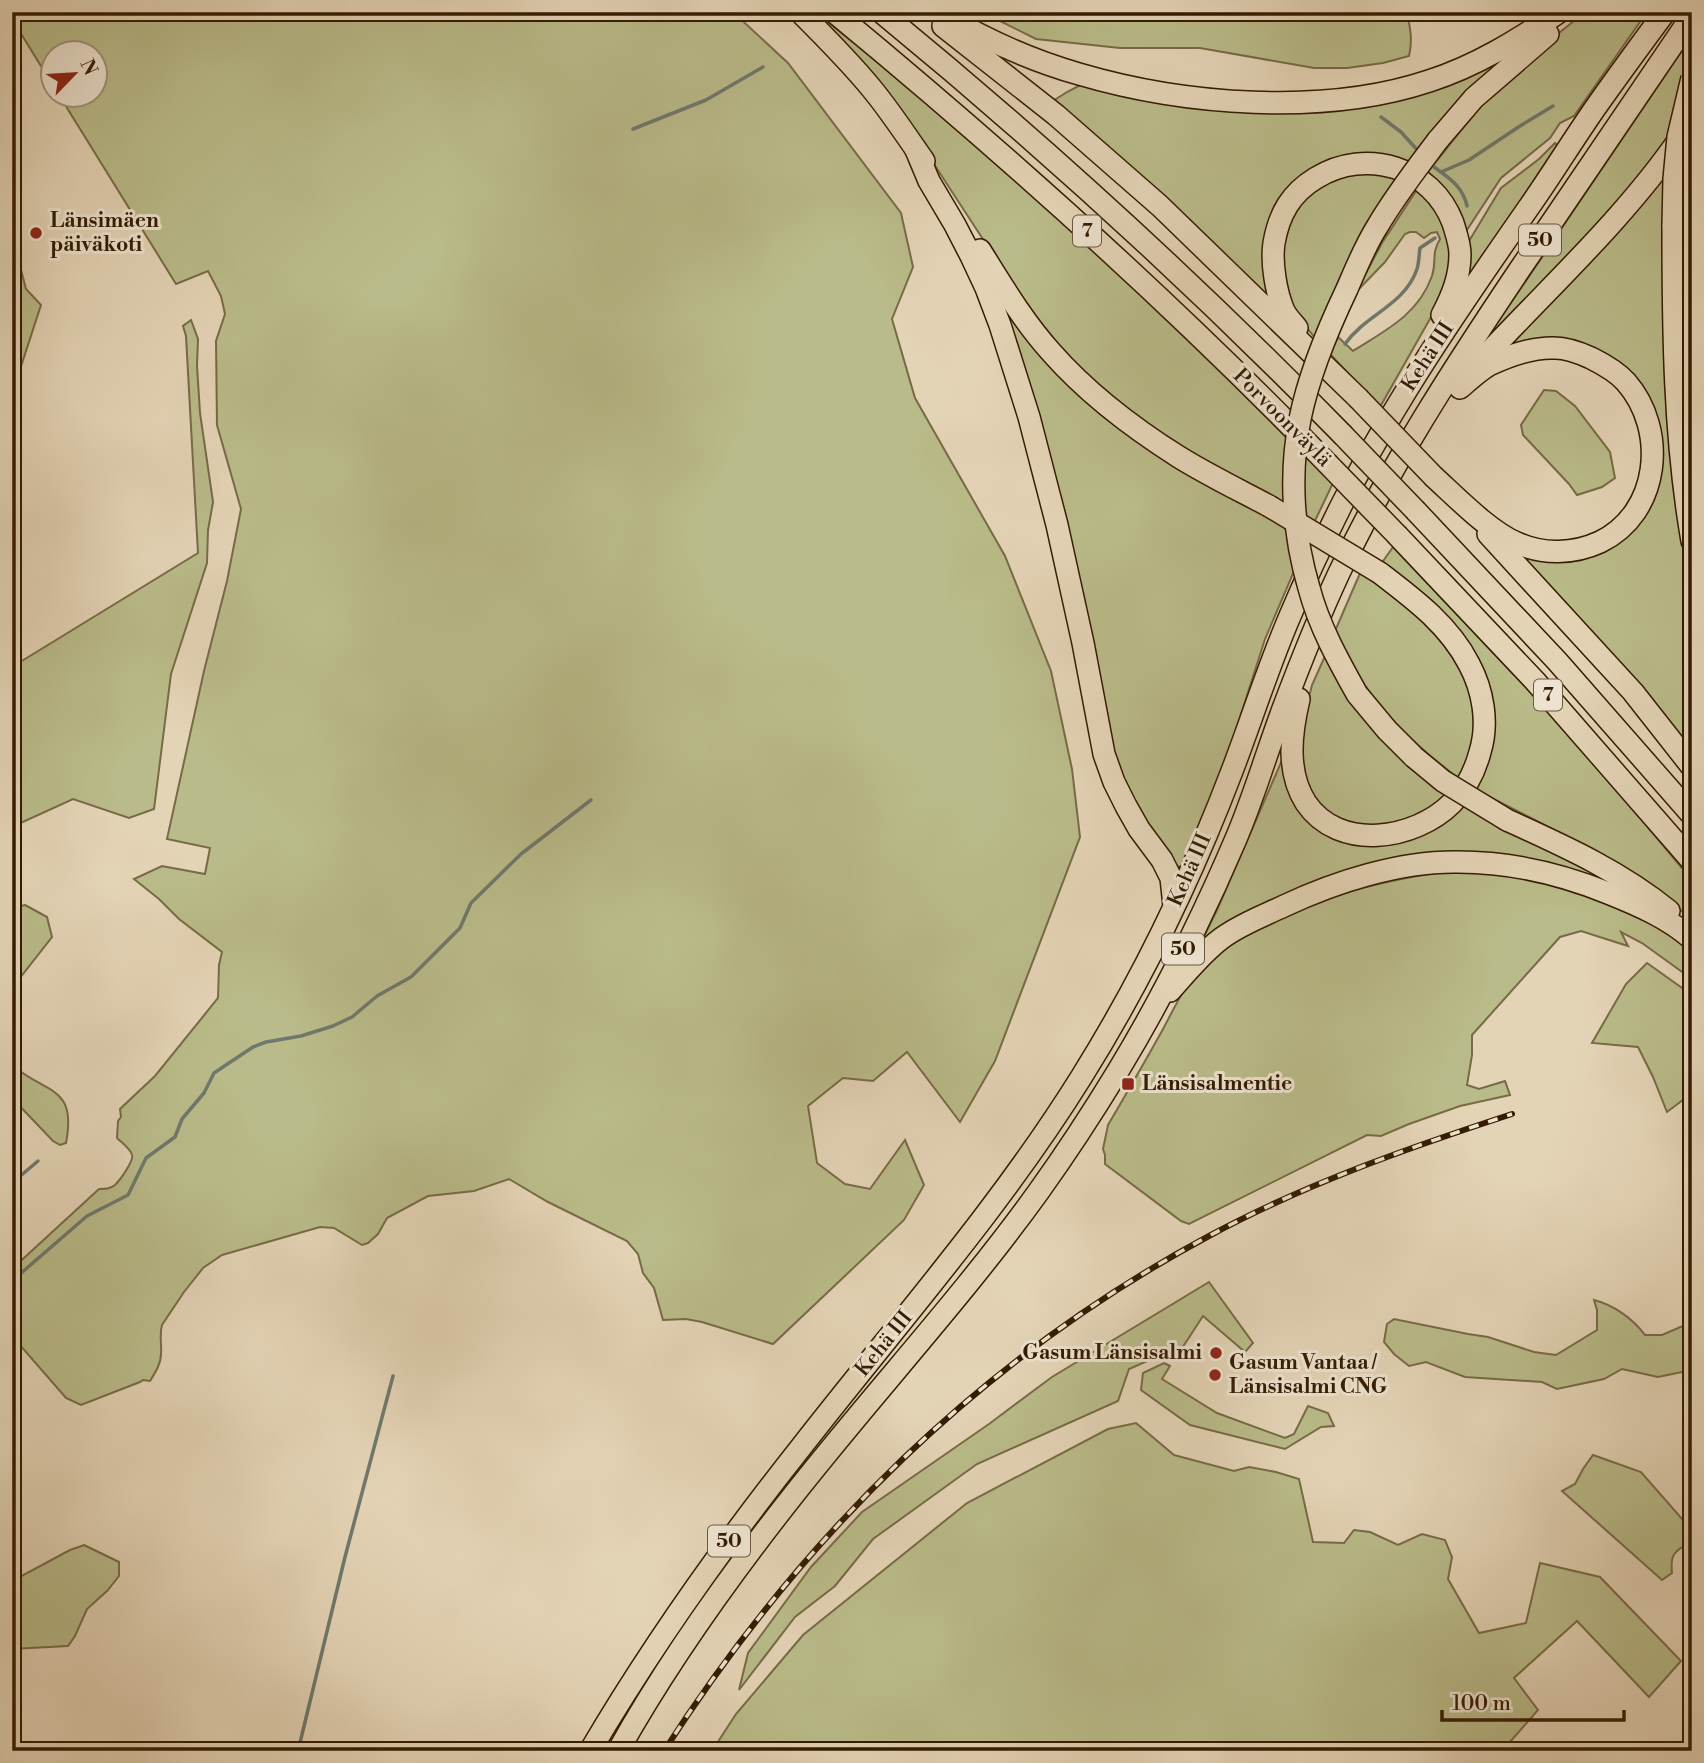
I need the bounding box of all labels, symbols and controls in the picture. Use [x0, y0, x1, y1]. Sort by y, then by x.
north arrow [38, 38, 108, 108]
text: N [74, 55, 103, 79]
place label: Länsimäen päiväkoti [50, 208, 159, 258]
road number: 7 [1073, 216, 1101, 246]
road number: 50 [1519, 224, 1561, 256]
marker: Länsimäen päiväkoti [28, 225, 44, 241]
street label: Kehä III [1396, 318, 1460, 396]
street label: Porvoonväylä [1227, 363, 1337, 473]
road number: 7 [1534, 680, 1562, 710]
street label: Kehä III [1162, 829, 1218, 911]
road number: 50 [1162, 934, 1204, 965]
place label: Länsisalmentie [1142, 1071, 1292, 1097]
marker: Länsisalmentie [1120, 1076, 1136, 1092]
street label: Kehä III [850, 1306, 918, 1382]
place label: Gasum Länsisalmi [1022, 1340, 1202, 1366]
marker: Gasum Länsisalmi [1208, 1345, 1224, 1361]
place label: Gasum Vantaa / Länsisalmi CNG [1229, 1350, 1388, 1400]
marker: Gasum Vantaa / Länsisalmi CNG [1207, 1367, 1223, 1383]
road number: 50 [708, 1526, 750, 1556]
scale bar [1442, 1679, 1624, 1723]
text: 100 m [1452, 1691, 1511, 1717]

